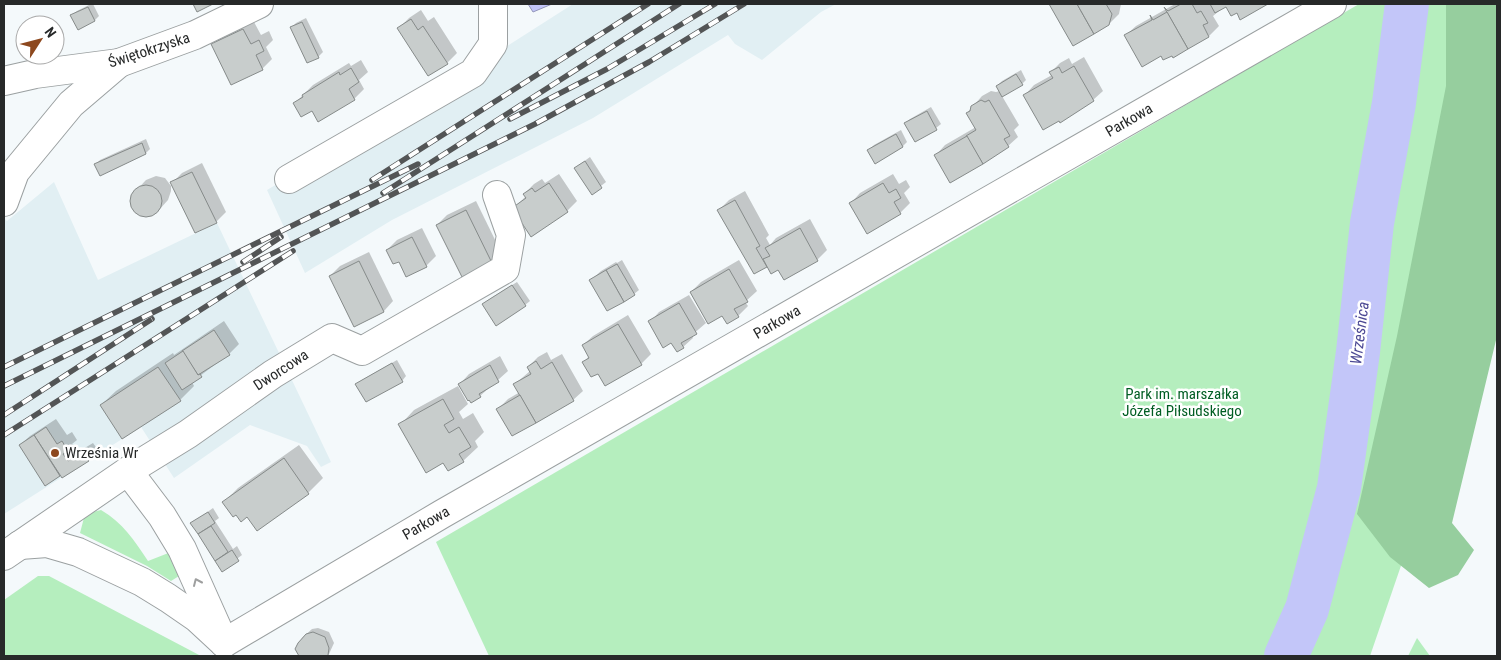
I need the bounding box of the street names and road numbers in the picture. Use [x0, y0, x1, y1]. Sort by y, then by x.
street label: Świętokrzyska [106, 28, 192, 72]
street label: Parkowa [1102, 99, 1156, 141]
street label: Parkowa [750, 301, 804, 343]
street label: Dworcowa [250, 346, 312, 394]
street label: Parkowa [399, 502, 453, 544]

